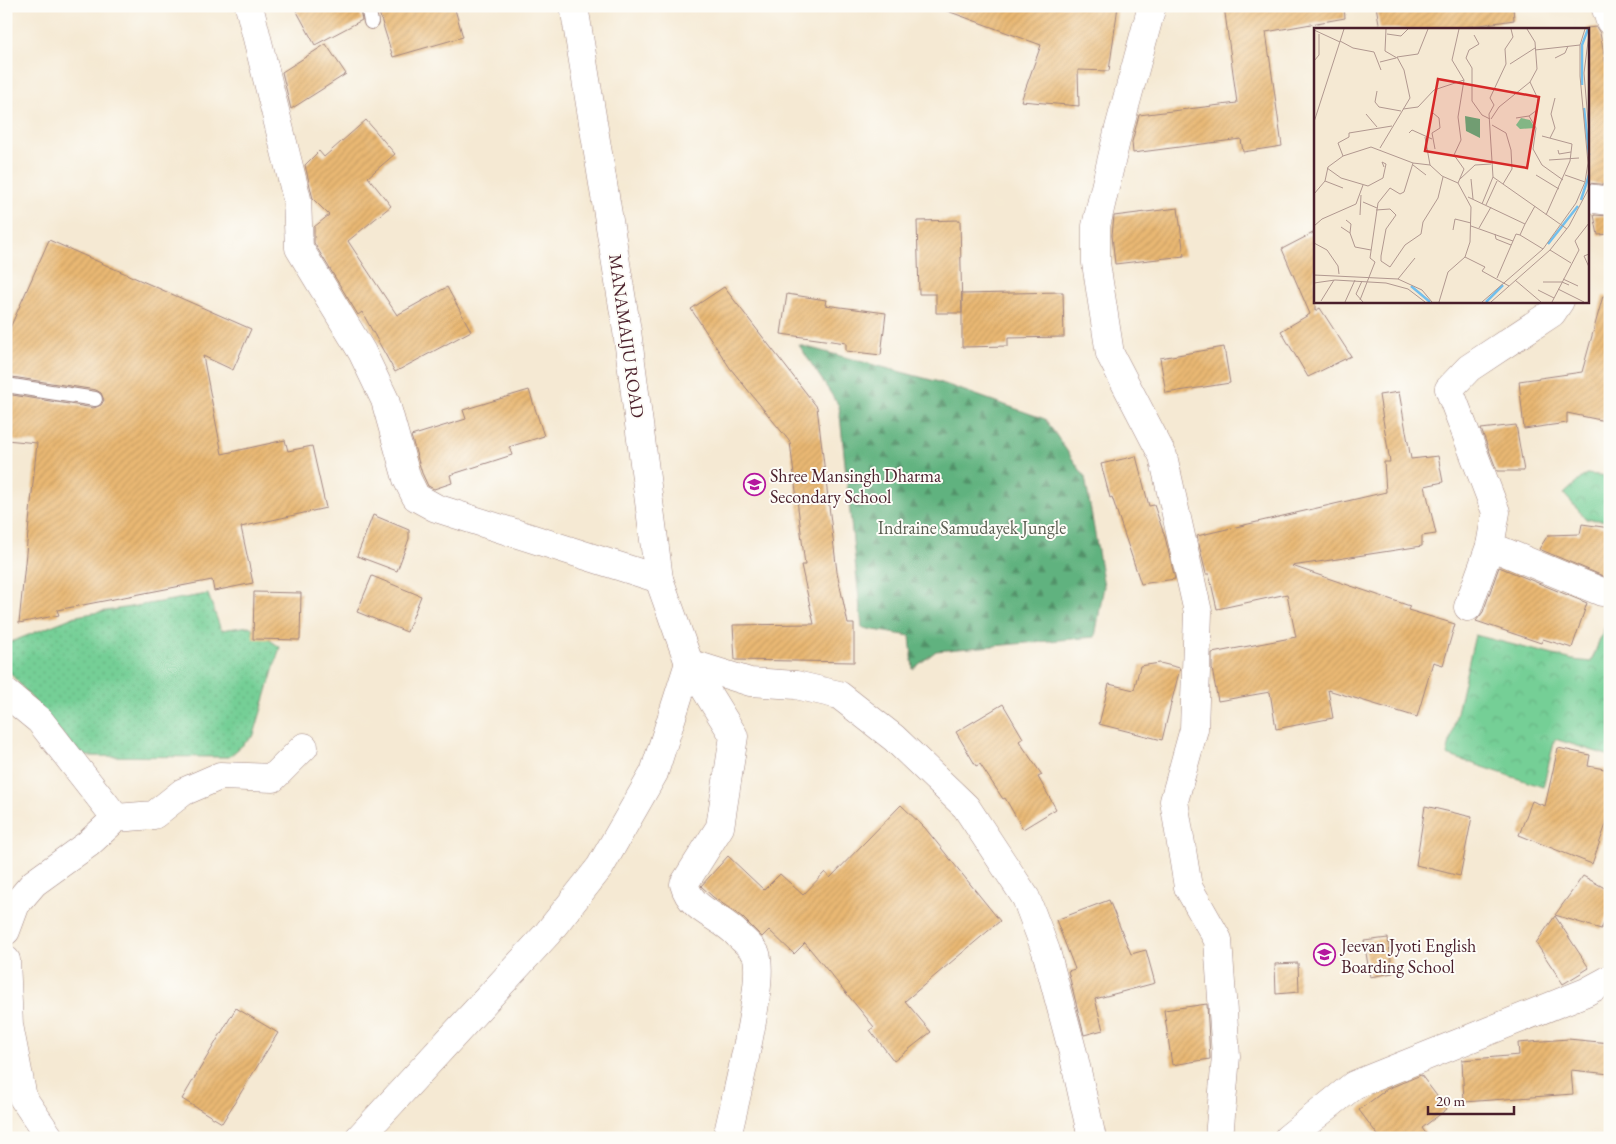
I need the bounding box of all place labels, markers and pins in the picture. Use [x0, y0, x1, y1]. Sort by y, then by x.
place label: Shree Mansingh Dharma Secondary School [770, 464, 942, 508]
school or university icon: Shree Mansingh Dharma Secondary School [742, 473, 766, 497]
place label: Jeevan Jyoti English Boarding School [1339, 934, 1476, 978]
school or university icon: Jeevan Jyoti English Boarding School [1313, 943, 1337, 967]

